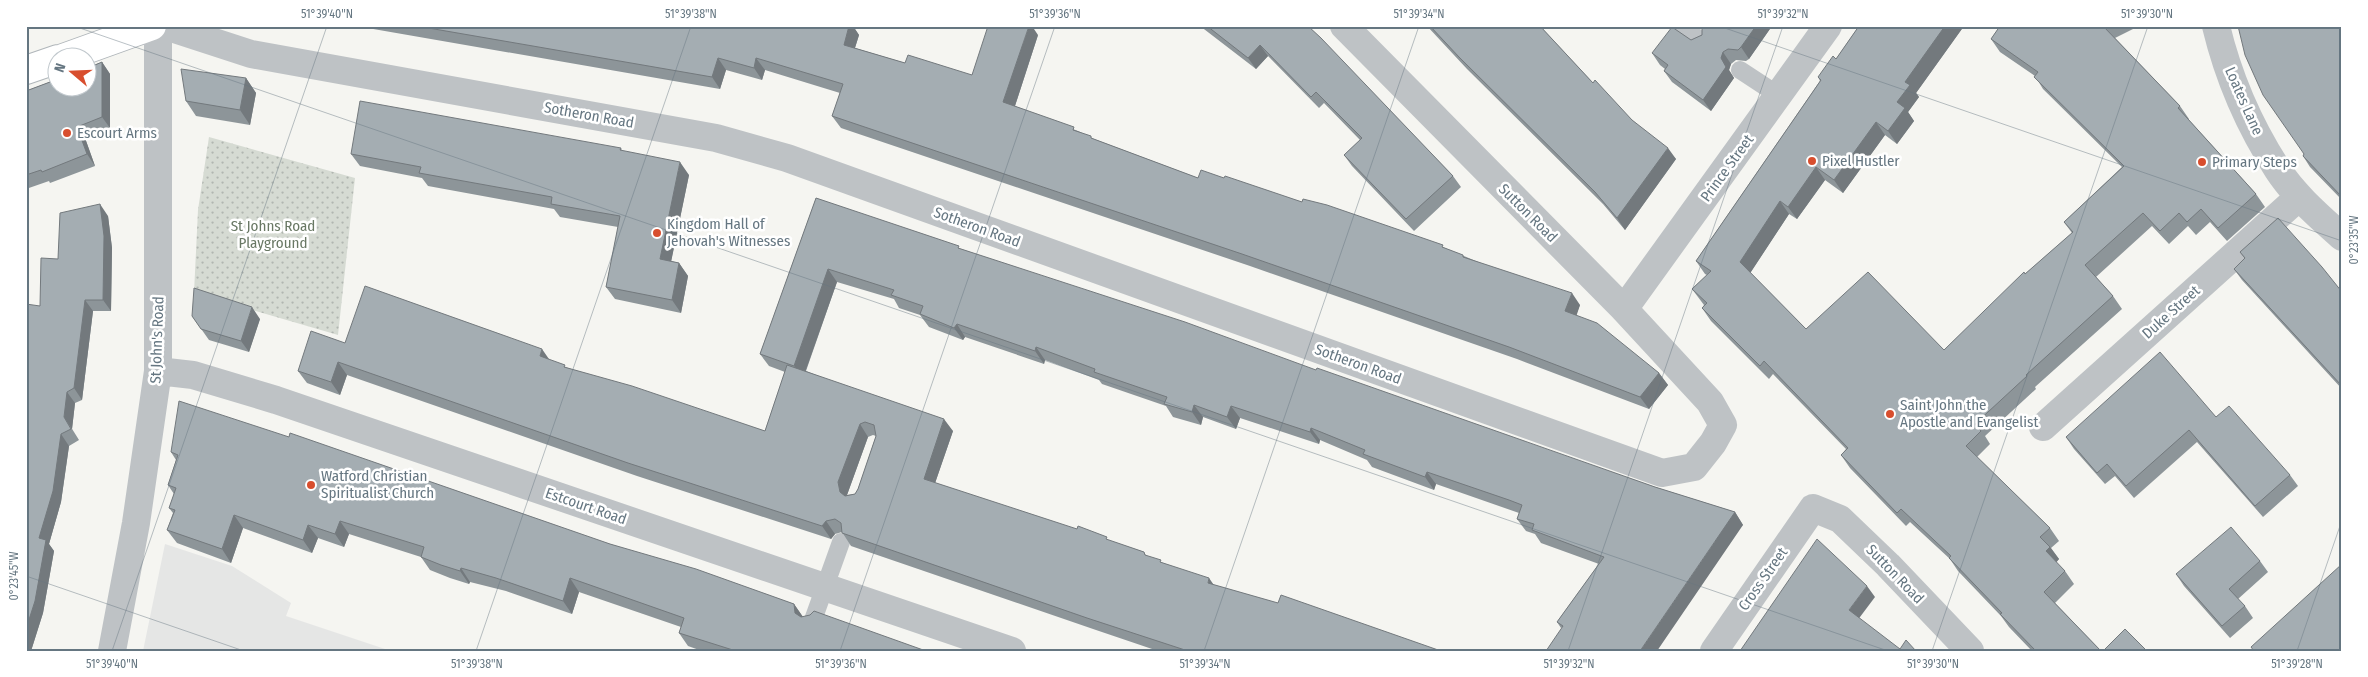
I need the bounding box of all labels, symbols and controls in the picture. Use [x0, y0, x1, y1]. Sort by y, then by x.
text: 51°39'40"N [301, 7, 353, 21]
text: 51°39'38"N [665, 7, 717, 21]
text: 51°39'36"N [1029, 7, 1081, 21]
text: 51°39'34"N [1393, 7, 1445, 21]
text: 51°39'32"N [1757, 7, 1809, 21]
text: 51°39'30"N [2121, 7, 2173, 21]
north arrow [48, 48, 98, 98]
text: N [51, 61, 70, 75]
street label: Loates Lane [2221, 64, 2267, 138]
street label: Sotheron Road [543, 98, 635, 132]
place label: Escourt Arms [77, 124, 157, 142]
marker: Escourt Arms [61, 127, 73, 139]
street label: Prince Street [1697, 131, 1757, 205]
place label: Pixel Hustler [1822, 152, 1900, 170]
place label: Primary Steps [2212, 153, 2297, 171]
marker: Pixel Hustler [1806, 155, 1818, 167]
marker: Primary Steps [2196, 156, 2208, 168]
street label: Sutton Road [1495, 180, 1561, 246]
street label: Sotheron Road [931, 203, 1023, 251]
place label: Kingdom Hall of Jehovah's Witnesses [667, 215, 790, 250]
text: 0°23'35"W [2347, 215, 2361, 265]
park label: St Johns Road Playground [231, 217, 315, 252]
marker: Kingdom Hall of Jehovah's Witnesses [651, 227, 663, 239]
street label: Duke Street [2139, 281, 2204, 343]
street label: St John's Road [146, 296, 168, 384]
street label: Sotheron Road [1312, 340, 1404, 388]
place label: Saint John the Apostle and Evangelist [1900, 396, 2038, 431]
marker: Saint John the Apostle and Evangelist [1884, 408, 1896, 420]
place label: Watford Christian Spiritualist Church [321, 467, 434, 502]
marker: Watford Christian Spiritualist Church [305, 479, 317, 491]
street label: Estcourt Road [543, 484, 629, 528]
street label: Sutton Road [1862, 541, 1928, 607]
street label: Cross Street [1735, 544, 1791, 614]
text: 0°23'45"W [7, 552, 21, 600]
text: 51°39'40"N [86, 657, 138, 671]
text: 51°39'38"N [451, 657, 503, 671]
text: 51°39'36"N [815, 657, 867, 671]
text: 51°39'34"N [1179, 657, 1231, 671]
text: 51°39'32"N [1543, 657, 1595, 671]
text: 51°39'30"N [1907, 657, 1959, 671]
text: 51°39'28"N [2271, 657, 2323, 671]

